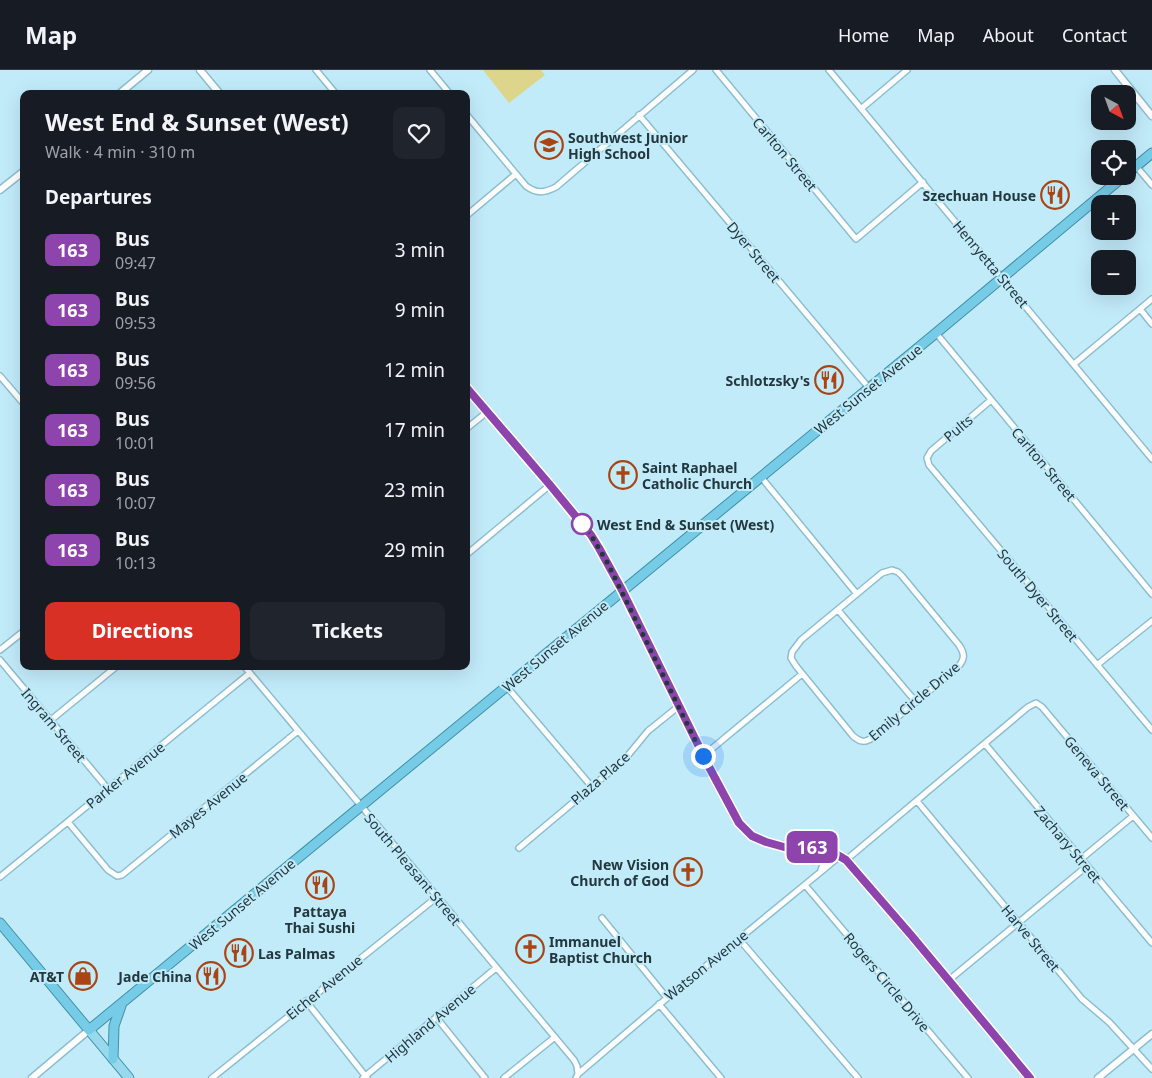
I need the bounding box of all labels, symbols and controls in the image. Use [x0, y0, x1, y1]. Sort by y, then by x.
text: Map [25, 18, 77, 51]
text: Home [838, 23, 889, 47]
text: Map [917, 23, 955, 47]
text: About [983, 23, 1034, 47]
text: Contact [1062, 23, 1127, 47]
north arrow [1091, 85, 1136, 130]
map controls [1091, 85, 1136, 295]
text: West End & Sunset (West) [45, 105, 349, 138]
button: heart [393, 107, 445, 159]
street label: Carlton Street [748, 113, 822, 195]
place label: Southwest Junior High School [568, 128, 689, 163]
school or university icon: Southwest Junior High School [534, 130, 564, 160]
button: locate [1091, 140, 1136, 185]
text: Walk · 4 min · 310 m [45, 141, 195, 163]
restaurant icon: Szechuan House [1040, 180, 1070, 210]
text: Departures [45, 184, 152, 210]
place label: Szechuan House [923, 186, 1036, 205]
button: + [1091, 195, 1136, 240]
street label: Henryetta Street [949, 216, 1033, 312]
street label: Dyer Street [723, 218, 785, 286]
text: Bus [115, 226, 150, 252]
text: 3 min [395, 237, 445, 263]
text: 163 [57, 238, 88, 262]
button: − [1091, 250, 1136, 295]
text: 09:47 [115, 252, 156, 274]
text: Bus [115, 286, 150, 312]
text: 9 min [395, 297, 445, 323]
text: 163 [57, 298, 88, 322]
text: 09:53 [115, 312, 156, 334]
street label: West Sunset Avenue [810, 340, 926, 438]
text: Bus [115, 346, 150, 372]
text: 12 min [384, 357, 445, 383]
text: 163 [57, 358, 88, 382]
restaurant icon: Schlotzsky's [814, 365, 844, 395]
place label: Schlotzsky's [725, 371, 810, 390]
text: 09:56 [115, 372, 156, 394]
text: Bus [115, 406, 150, 432]
street label: Pults [939, 410, 977, 446]
text: 17 min [384, 417, 445, 443]
text: 163 [57, 418, 88, 442]
street label: Carlton Street [1007, 423, 1081, 505]
text: 10:01 [115, 432, 156, 454]
place label: Saint Raphael Catholic Church [642, 458, 752, 493]
church icon: Saint Raphael Catholic Church [608, 460, 638, 490]
text: Bus [115, 466, 150, 492]
text: 23 min [384, 477, 445, 503]
text: 163 [57, 478, 88, 502]
text: 10:07 [115, 492, 156, 514]
marker: West End & Sunset (West) [571, 513, 593, 535]
place label: West End & Sunset (West) [597, 515, 774, 534]
text: Bus [115, 526, 150, 552]
text: 29 min [384, 537, 445, 563]
text: 163 [57, 538, 88, 562]
street label: South Dyer Street [993, 544, 1083, 646]
text: 10:13 [115, 552, 156, 574]
street label: West Sunset Avenue [498, 596, 612, 696]
button: Directions [45, 602, 240, 660]
button: Tickets [250, 602, 445, 660]
street label: Emily Circle Drive [864, 657, 964, 745]
street label: Ingram Street [17, 684, 91, 766]
street label: Geneva Street [1060, 732, 1134, 814]
street label: Parker Avenue [82, 737, 168, 813]
your location [691, 744, 716, 769]
street label: Plaza Place [566, 747, 634, 809]
street label: Mayes Avenue [165, 768, 251, 842]
street label: Zachary Street [1030, 802, 1106, 886]
street label: South Pleasant Street [360, 809, 466, 929]
line badge: 163 [783, 831, 841, 863]
text: 163 [797, 835, 827, 859]
street label: West Sunset Avenue [185, 854, 299, 954]
place label: New Vision Church of God [570, 855, 669, 890]
church icon: New Vision Church of God [673, 857, 703, 887]
restaurant icon: Pattaya Thai Sushi [305, 870, 335, 900]
street label: Harve Street [997, 901, 1065, 975]
place label: Pattaya Thai Sushi [285, 902, 355, 937]
street label: Watson Avenue [660, 925, 752, 1005]
street label: Rogers Circle Drive [840, 928, 934, 1036]
place label: Immanuel Baptist Church [549, 932, 652, 967]
church icon: Immanuel Baptist Church [515, 934, 545, 964]
restaurant icon: Las Palmas [224, 938, 254, 968]
place label: Las Palmas [258, 944, 335, 963]
street label: Eicher Avenue [282, 950, 366, 1024]
shop icon: AT&T [68, 961, 98, 991]
restaurant icon: Jade China [196, 961, 226, 991]
place label: AT&T [30, 967, 64, 986]
place label: Jade China [116, 967, 192, 986]
street label: Highland Avenue [381, 979, 479, 1067]

